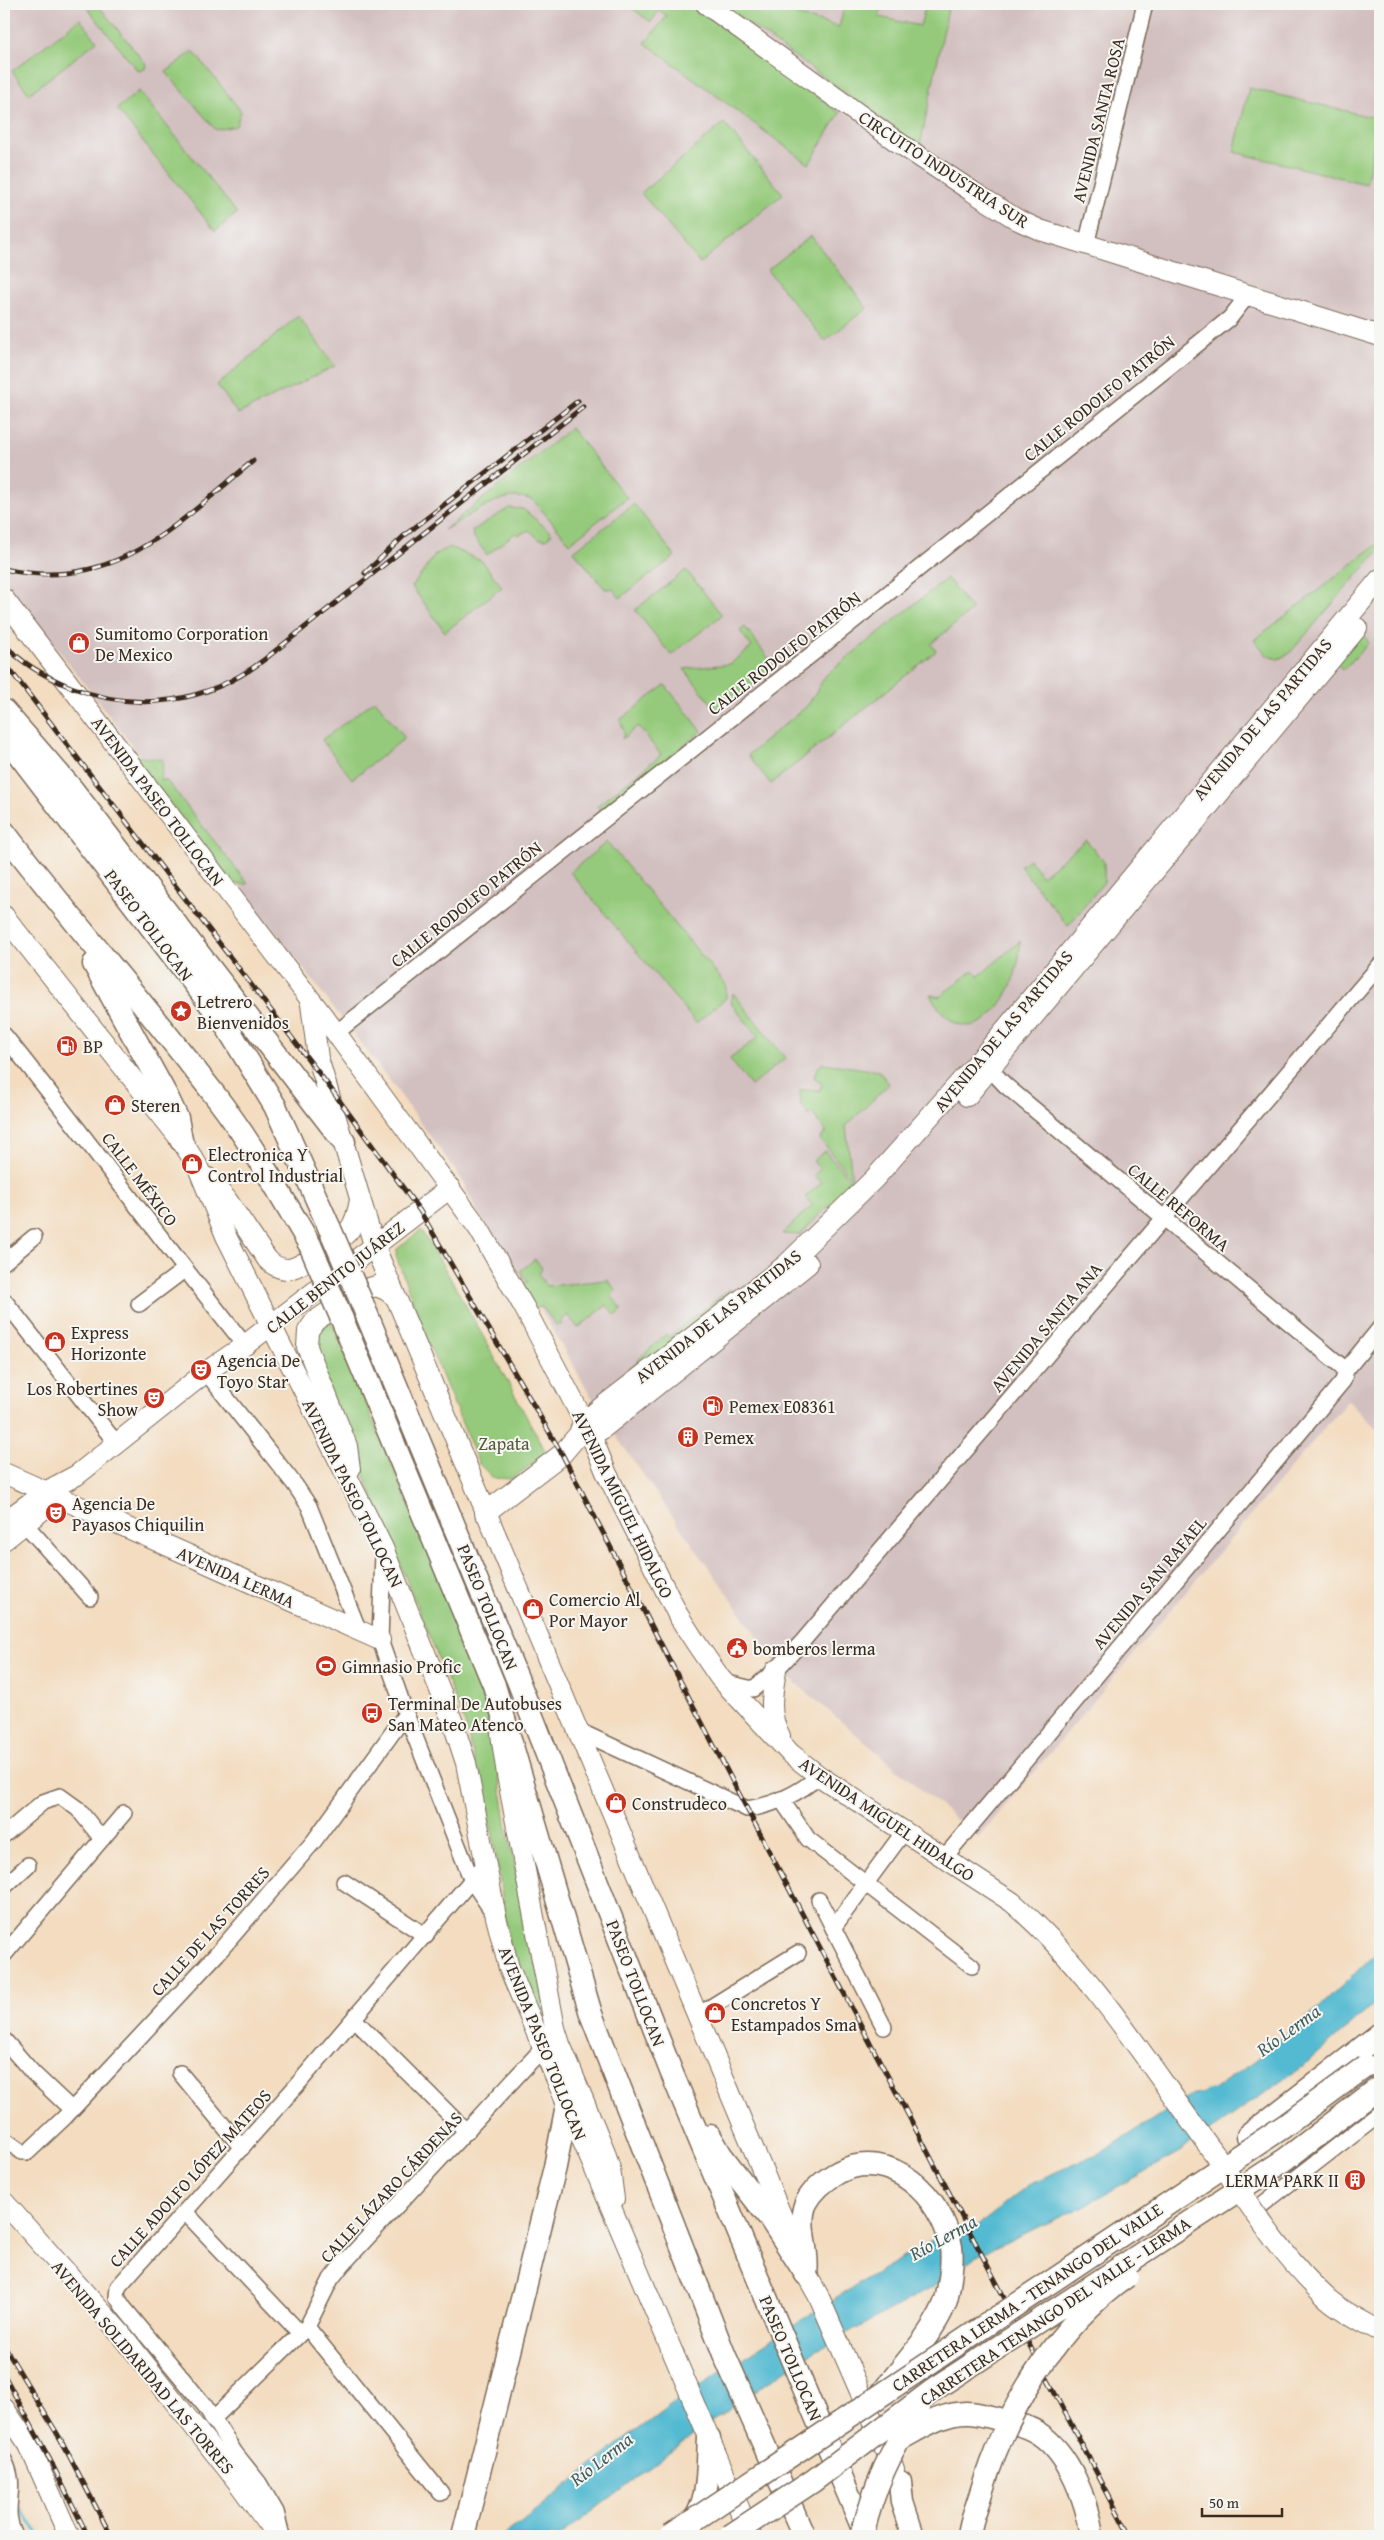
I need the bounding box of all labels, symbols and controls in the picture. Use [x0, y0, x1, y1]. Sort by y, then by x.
street label: AVENIDA SANTA ROSA [1064, 34, 1132, 205]
street label: CIRCUITO INDUSTRIA SUR [853, 104, 1035, 235]
street label: CALLE RODOLFO PATRÓN [1017, 328, 1181, 468]
street label: CALLE RODOLFO PATRÓN [702, 584, 867, 722]
place label: Sumitomo Corporation De Mexico [95, 620, 268, 668]
shop icon: Sumitomo Corporation De Mexico [67, 631, 91, 655]
street label: AVENIDA DE LAS PARTIDAS [1186, 632, 1338, 806]
street label: AVENIDA PASEO TOLLOCAN [85, 710, 231, 892]
street label: CALLE RODOLFO PATRÓN [384, 834, 548, 974]
street label: PASEO TOLLOCAN [98, 863, 200, 987]
street label: AVENIDA DE LAS PARTIDAS [927, 944, 1079, 1118]
place label: Letrero Bienvenidos [197, 988, 289, 1036]
place icon: Letrero Bienvenidos [169, 999, 193, 1023]
place label: BP [83, 1033, 103, 1060]
fuel station icon: BP [55, 1034, 79, 1058]
place label: Steren [131, 1092, 180, 1119]
shop icon: Steren [103, 1093, 127, 1117]
street label: CALLE MÉXICO [95, 1126, 185, 1232]
place label: Electronica Y Control Industrial [208, 1141, 343, 1189]
shop icon: Electronica Y Control Industrial [180, 1152, 204, 1176]
street label: CALLE REFORMA [1122, 1156, 1236, 1258]
street label: CALLE BENITO JUÁREZ [260, 1214, 410, 1340]
street label: AVENIDA DE LAS PARTIDAS [629, 1242, 807, 1390]
street label: AVENIDA SANTA ANA [984, 1256, 1108, 1398]
place label: Express Horizonte [71, 1319, 147, 1367]
shop icon: Express Horizonte [43, 1330, 67, 1354]
place label: Agencia De Toyo Star [217, 1347, 300, 1395]
theatre icon: Agencia De Toyo Star [189, 1358, 213, 1382]
place label: Los Robertines Show [27, 1375, 138, 1423]
theatre icon: Los Robertines Show [142, 1386, 166, 1410]
place label: Pemex E08361 [729, 1393, 836, 1420]
street label: AVENIDA PASEO TOLLOCAN [296, 1394, 411, 1592]
fuel station icon: Pemex E08361 [701, 1394, 725, 1418]
street label: AVENIDA MIGUEL HIDALGO [566, 1405, 680, 1603]
place label: Pemex [704, 1424, 755, 1451]
building icon: Pemex [676, 1425, 700, 1449]
park label: Zapata [478, 1430, 530, 1457]
place label: Agencia De Payasos Chiquilin [72, 1490, 204, 1538]
theatre icon: Agencia De Payasos Chiquilin [44, 1501, 68, 1525]
street label: AVENIDA SAN RAFAEL [1085, 1511, 1213, 1655]
street label: AVENIDA LERMA [173, 1539, 300, 1615]
street label: PASEO TOLLOCAN [450, 1540, 526, 1674]
place label: Comercio Al Por Mayor [549, 1586, 640, 1634]
shop icon: Comercio Al Por Mayor [521, 1597, 545, 1621]
place label: bomberos lerma [753, 1635, 876, 1662]
public building icon: bomberos lerma [725, 1636, 749, 1660]
place label: Gimnasio Profic [342, 1653, 461, 1680]
sports icon: Gimnasio Profic [314, 1654, 338, 1678]
place label: Terminal De Autobuses San Mateo Atenco [388, 1690, 562, 1738]
bus stop icon: Terminal De Autobuses San Mateo Atenco [360, 1701, 384, 1725]
street label: AVENIDA MIGUEL HIDALGO [794, 1750, 980, 1888]
place label: Construdeco [632, 1790, 727, 1817]
shop icon: Construdeco [604, 1791, 628, 1815]
street label: CALLE DE LAS TORRES [144, 1860, 276, 2002]
street label: PASEO TOLLOCAN [599, 1916, 673, 2050]
street label: AVENIDA PASEO TOLLOCAN [492, 1942, 594, 2144]
place label: Concretos Y Estampados Sma [731, 1990, 857, 2038]
water label: Río Lerma [1249, 1997, 1326, 2063]
shop icon: Concretos Y Estampados Sma [703, 2001, 727, 2025]
street label: CALLE ADOLFO LÓPEZ MATEOS [102, 2083, 278, 2273]
street label: CALLE LÁZARO CÁRDENAS [313, 2105, 469, 2269]
place label: LERMA PARK II [1226, 2167, 1339, 2194]
building icon: LERMA PARK II [1343, 2168, 1367, 2192]
street label: CARRETERA LERMA - TENANGO DEL VALLE [886, 2196, 1168, 2398]
water label: Río Lerma [903, 2207, 982, 2267]
street label: CARRETERA TENANGO DEL VALLE - LERMA [914, 2210, 1196, 2412]
street label: AVENIDA SOLIDARIDAD LAS TORRES [45, 2254, 241, 2480]
street label: PASEO TOLLOCAN [752, 2291, 830, 2425]
water label: Río Lerma [563, 2425, 639, 2493]
scale bar [1202, 2485, 1282, 2517]
text: 50 m [1209, 2492, 1240, 2513]

